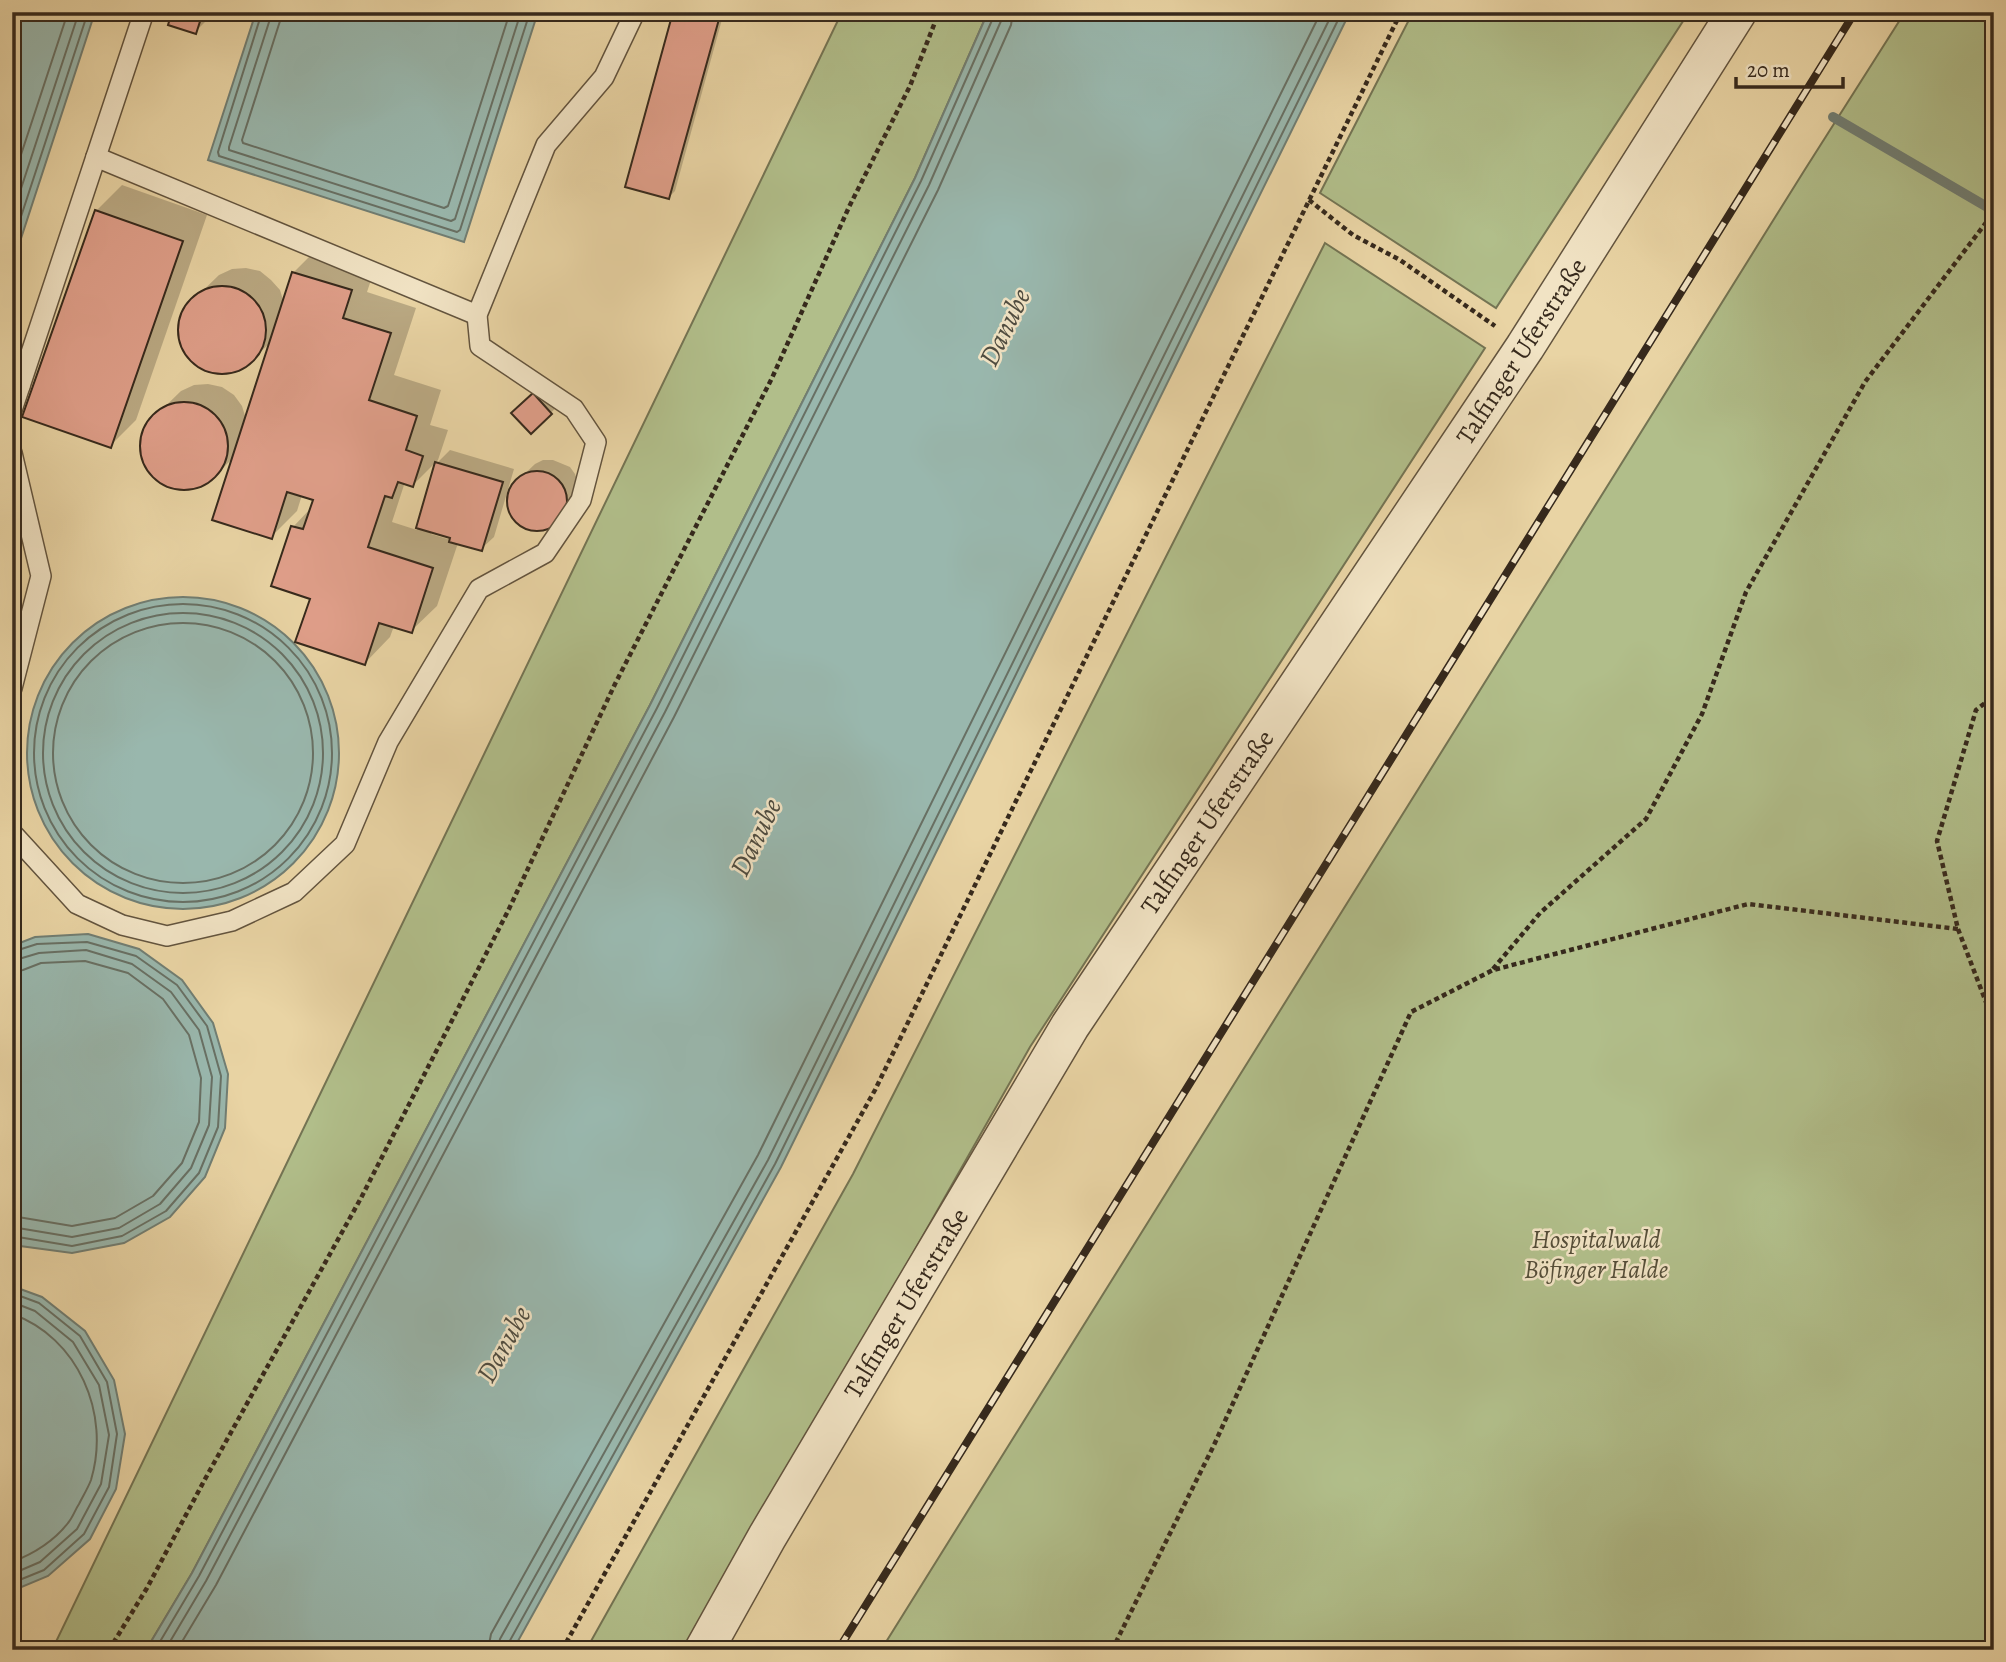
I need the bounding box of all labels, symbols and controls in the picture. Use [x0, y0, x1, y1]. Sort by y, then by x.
scale bar [1736, 46, 1843, 90]
text: 20 m [1747, 56, 1790, 84]
street label: Talfinger Uferstraße [1448, 251, 1595, 451]
water label: Danube [970, 282, 1040, 373]
street label: Talfinger Uferstraße [1133, 723, 1282, 922]
water label: Danube [721, 792, 791, 883]
street label: Talfinger Uferstraße [836, 1202, 977, 1405]
park label: Hospitalwald Böfinger Halde [1524, 1222, 1668, 1287]
water label: Danube [467, 1299, 540, 1390]

